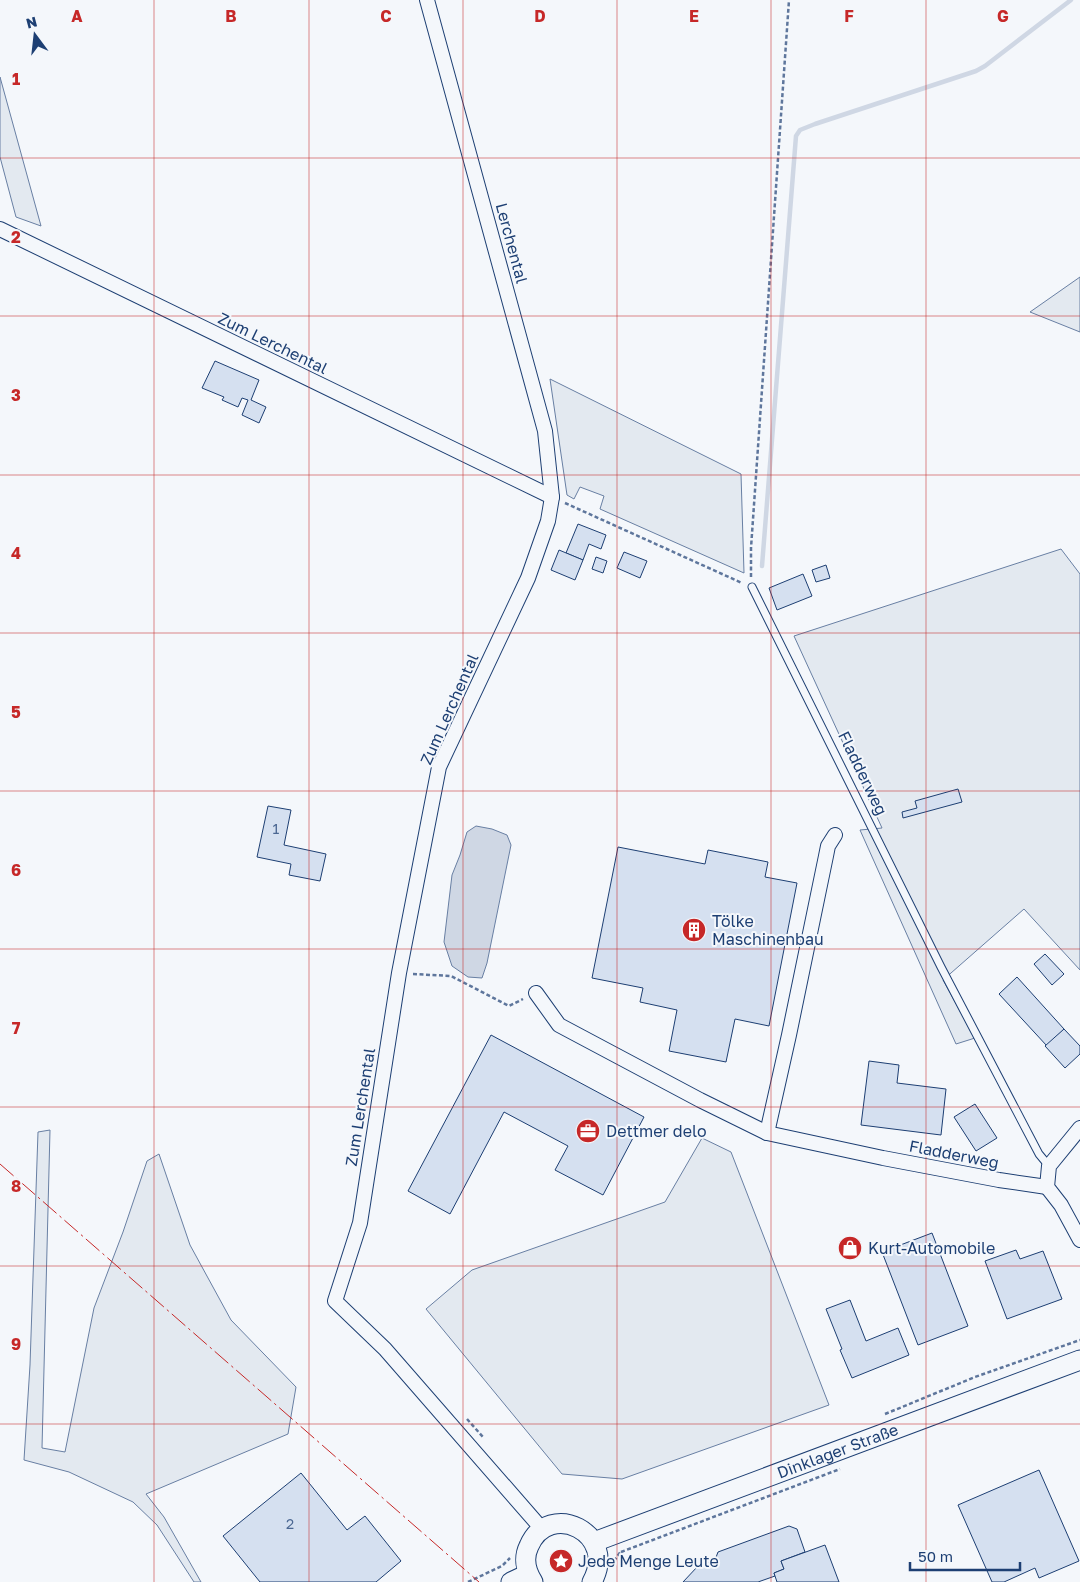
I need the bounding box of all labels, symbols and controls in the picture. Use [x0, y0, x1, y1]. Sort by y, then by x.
text: A [71, 6, 83, 26]
text: B [225, 6, 237, 26]
text: C [380, 6, 392, 26]
text: D [534, 6, 546, 26]
text: E [689, 6, 699, 26]
text: F [844, 6, 854, 26]
text: G [997, 6, 1009, 26]
north arrow [10, 10, 60, 60]
text: N [24, 12, 39, 32]
text: 1 [12, 69, 20, 89]
street label: Lerchental [492, 201, 532, 285]
text: 2 [11, 227, 21, 247]
street label: Zum Lerchental [215, 308, 331, 378]
text: 3 [11, 385, 21, 405]
text: 4 [11, 543, 21, 563]
street label: Zum Lerchental [416, 650, 482, 768]
text: 5 [11, 702, 21, 722]
street label: Fladderweg [834, 728, 892, 818]
house number: 1 [273, 820, 280, 837]
text: 6 [11, 860, 21, 880]
place label: Tölke Maschinenbau [712, 911, 824, 949]
building icon: Tölke Maschinenbau [681, 917, 707, 943]
text: 7 [12, 1018, 21, 1038]
street label: Zum Lerchental [341, 1046, 379, 1168]
office icon: Dettmer delo [575, 1118, 601, 1144]
place label: Dettmer delo [606, 1121, 706, 1141]
street label: Fladderweg [907, 1135, 1001, 1173]
text: 8 [11, 1176, 21, 1196]
shop icon: Kurt-Automobile [837, 1235, 863, 1261]
place label: Kurt-Automobile [868, 1238, 995, 1258]
text: 9 [11, 1334, 21, 1354]
street label: Dinklager Straße [774, 1419, 901, 1483]
house number: 2 [286, 1515, 294, 1532]
scale bar [910, 1540, 1020, 1572]
text: 50 m [918, 1547, 953, 1565]
place icon: Jede Menge Leute [548, 1548, 574, 1574]
place label: Jede Menge Leute [578, 1551, 719, 1571]

